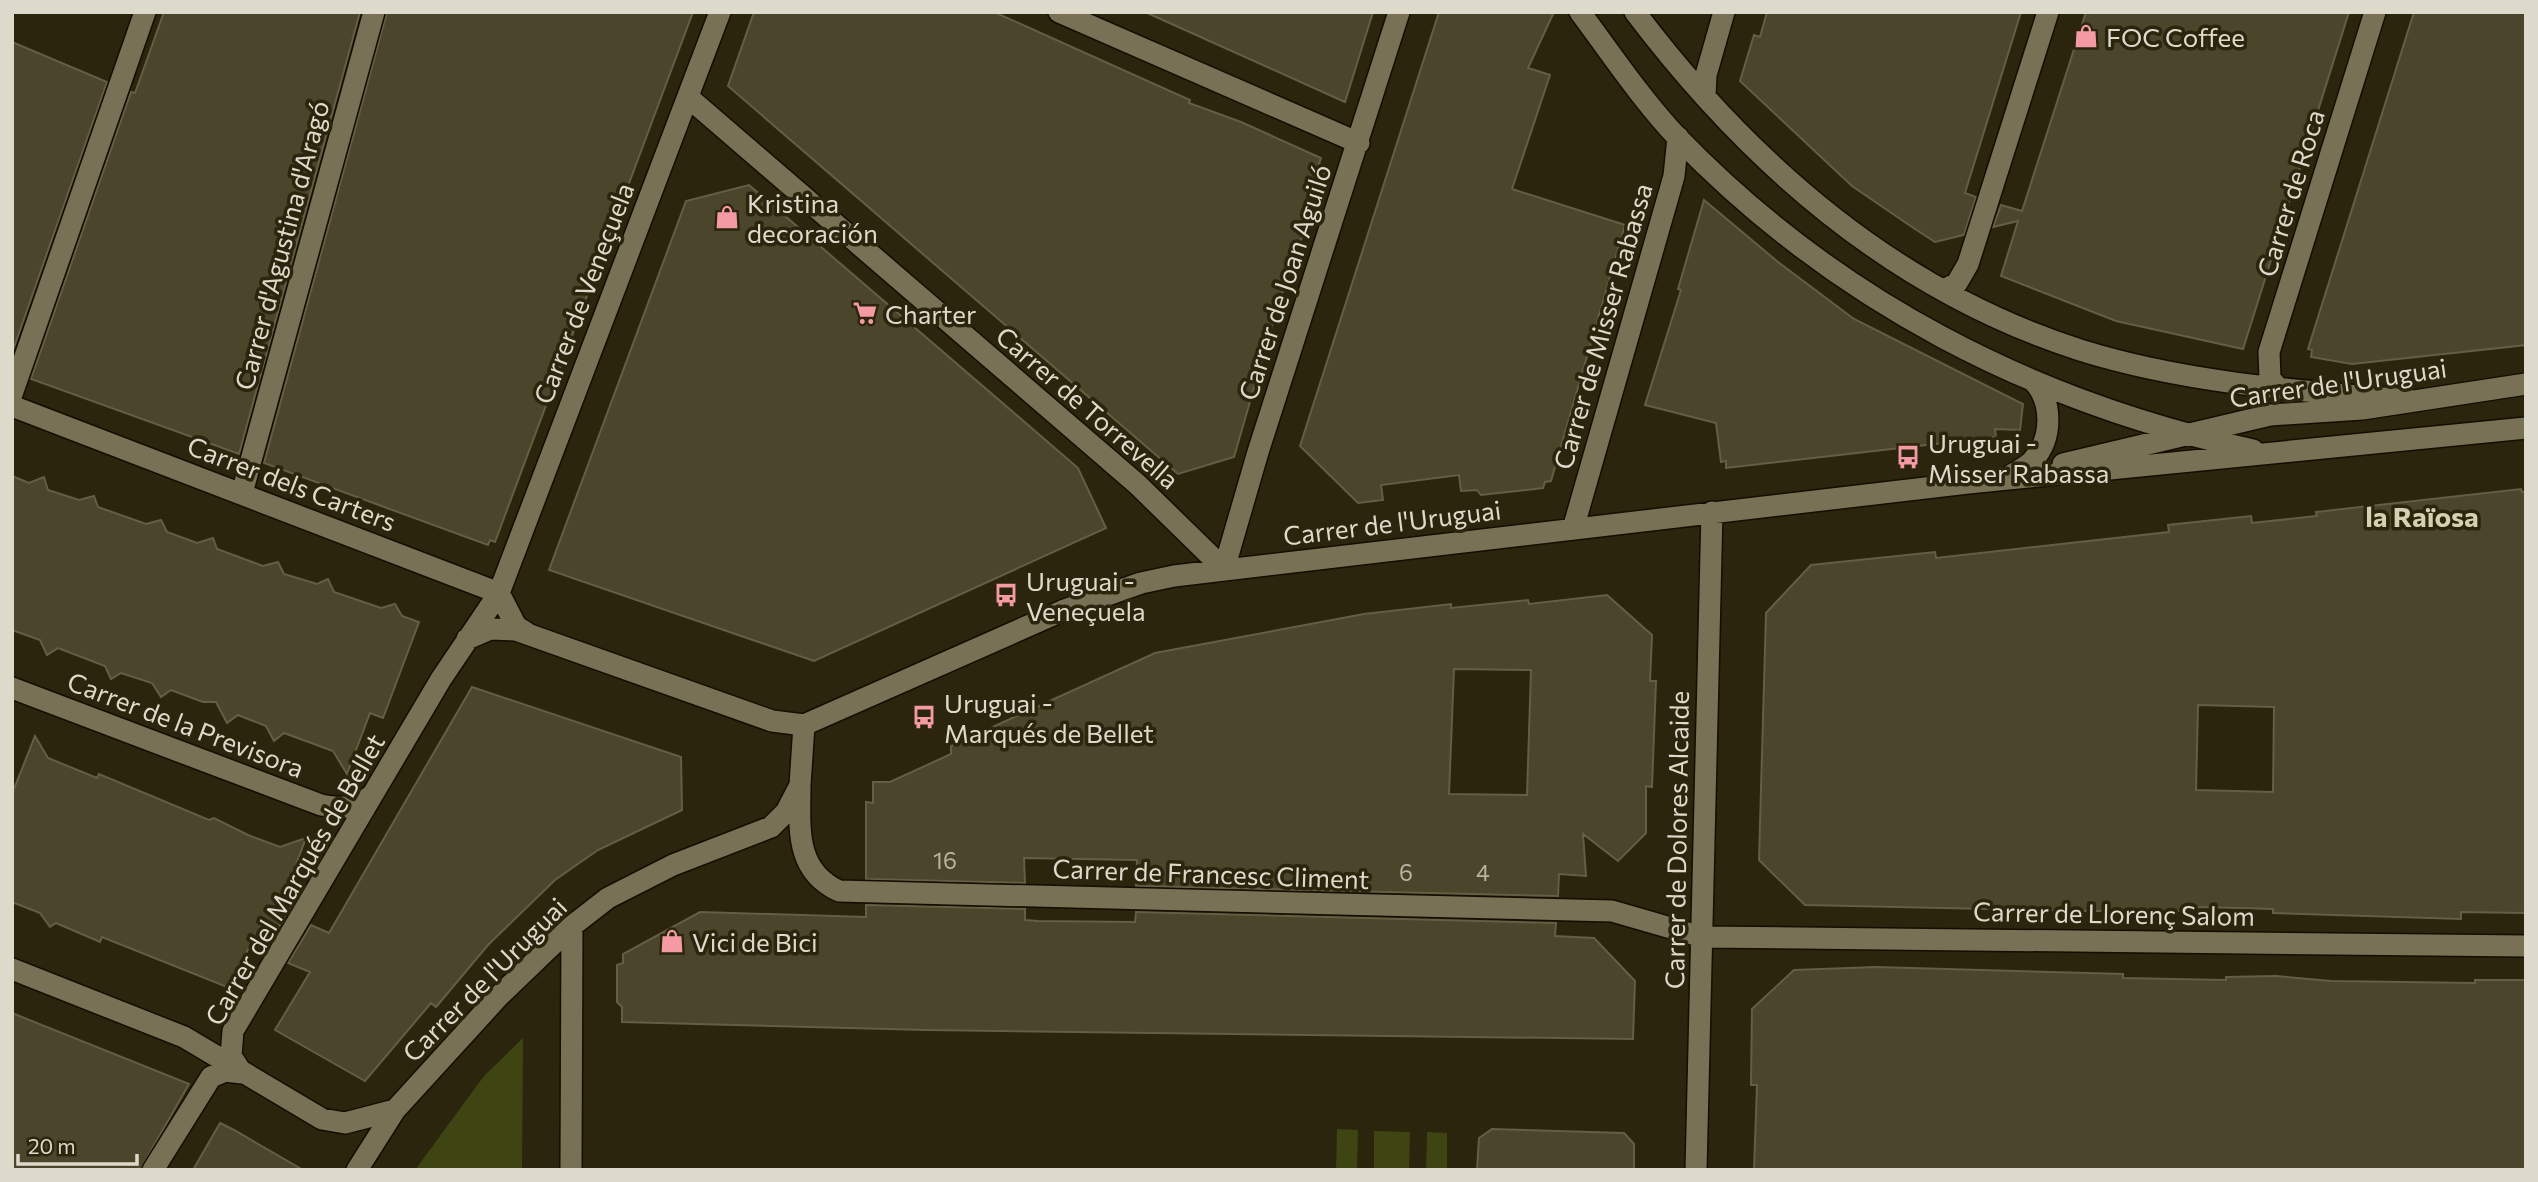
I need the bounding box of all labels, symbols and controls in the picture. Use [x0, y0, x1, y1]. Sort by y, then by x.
place label: FOC Coffee [2106, 21, 2245, 52]
shop icon: FOC Coffee [2072, 22, 2100, 50]
street label: Carrer d'Agustina d'Aragó [227, 97, 335, 393]
street label: Carrer de Roca [2250, 106, 2330, 280]
street label: Carrer de Joan Aguiló [1231, 160, 1337, 404]
street label: Carrer de Veneçuela [527, 178, 639, 408]
street label: Carrer de Misser Rabassa [1546, 179, 1658, 473]
place label: Kristina decoración [747, 187, 878, 248]
shop icon: Kristina decoración [713, 203, 741, 231]
place label: Charter [885, 298, 976, 329]
supermarket icon: Charter [851, 299, 879, 327]
street label: Carrer de Torrevella [990, 319, 1186, 495]
street label: Carrer de l'Uruguai [2227, 351, 2449, 413]
place label: Uruguai - Misser Rabassa [1928, 427, 2109, 488]
street label: Carrer dels Carters [183, 429, 401, 537]
bus stop icon: Uruguai - Misser Rabassa [1894, 443, 1922, 471]
street label: Carrer de l'Uruguai [1281, 493, 1503, 551]
district label: la Raïosa [2365, 499, 2479, 533]
place label: Uruguai - Veneçuela [1026, 565, 1146, 626]
bus stop icon: Uruguai - Veneçuela [992, 581, 1020, 609]
street label: Carrer de la Previsora [64, 665, 308, 783]
place label: Uruguai - Marqués de Bellet [944, 687, 1154, 748]
street label: Carrer de Dolores Alcaide [1658, 691, 1694, 989]
bus stop icon: Uruguai - Marqués de Bellet [910, 703, 938, 731]
street label: Carrer del Marqués de Bellet [198, 728, 390, 1030]
house number: 16 [933, 846, 957, 874]
street label: Carrer de Francesc Climent [1052, 852, 1370, 894]
house number: 6 [1399, 858, 1413, 886]
house number: 4 [1476, 858, 1490, 886]
street label: Carrer de l'Uruguai [396, 891, 572, 1067]
street label: Carrer de Llorenç Salom [1973, 895, 2255, 931]
place label: Vici de Bici [692, 926, 818, 957]
shop icon: Vici de Bici [658, 927, 686, 955]
scale bar [18, 1122, 136, 1166]
text: 20 m [28, 1133, 76, 1158]

